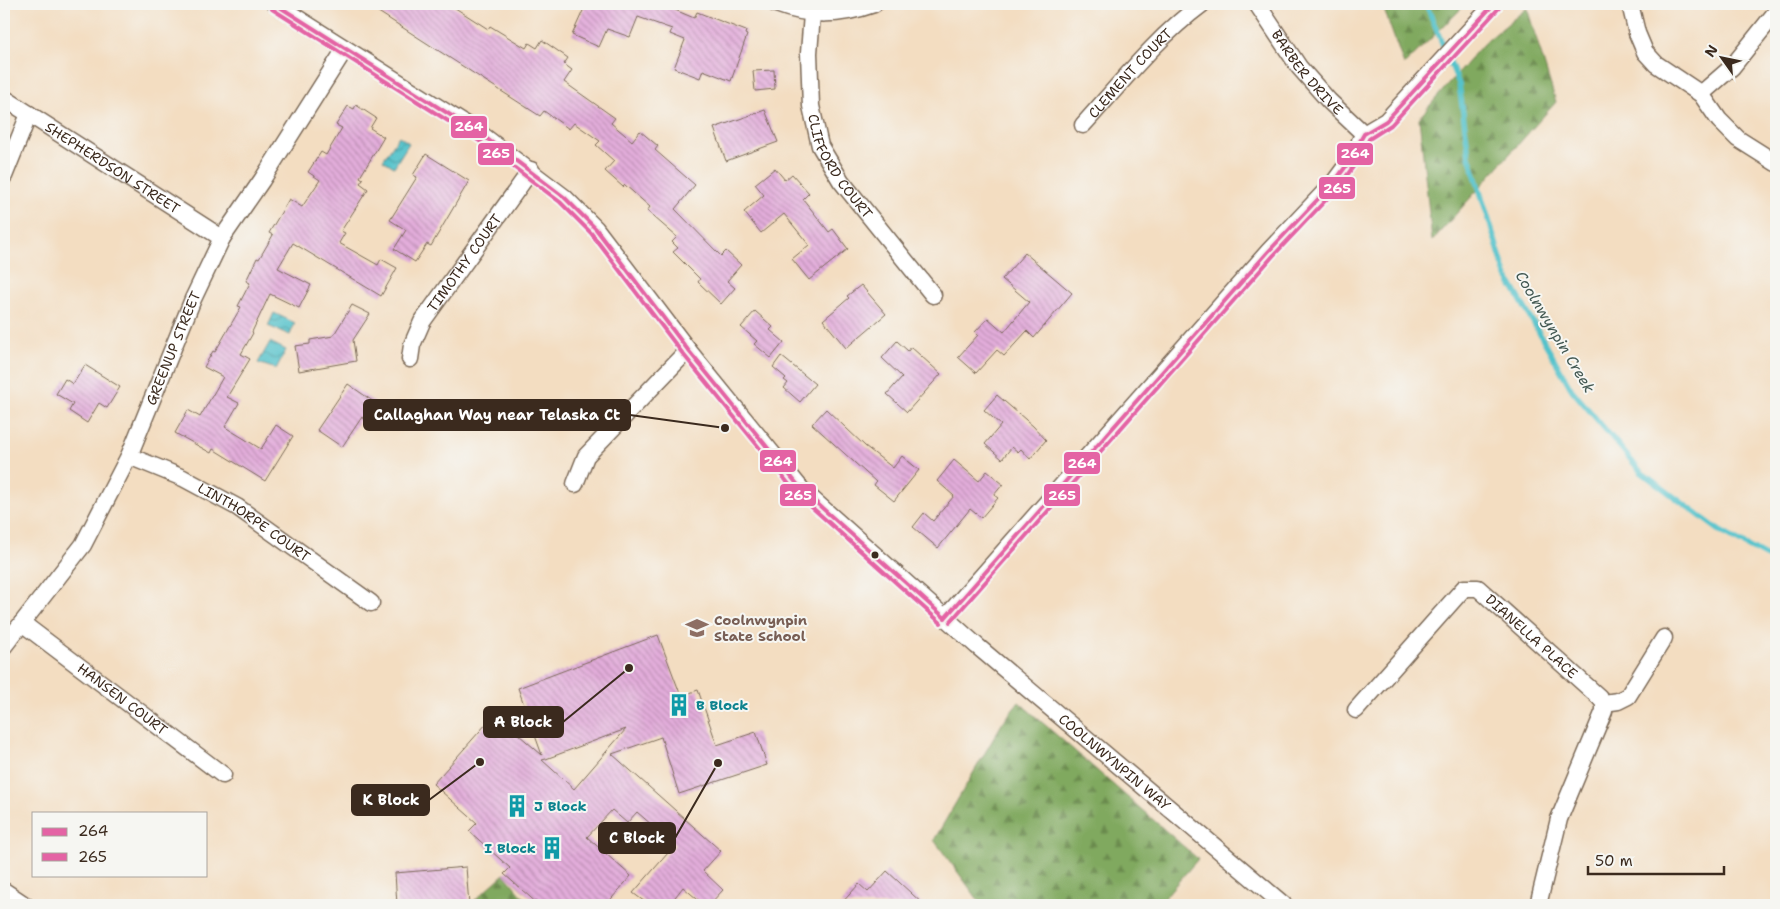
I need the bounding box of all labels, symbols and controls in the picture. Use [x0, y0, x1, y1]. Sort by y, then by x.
street label: CLEMENT COURT [1084, 24, 1176, 122]
street label: BARBER DRIVE [1268, 26, 1347, 119]
north arrow [1698, 32, 1748, 82]
text: N [1701, 41, 1722, 60]
street label: CLIFFORD COURT [804, 112, 877, 222]
line badge: 264 [450, 115, 488, 139]
text: 264 [454, 117, 484, 135]
street label: SHEPHERDSON STREET [42, 118, 184, 218]
line badge: 265 [477, 142, 515, 166]
line badge: 264 [1336, 142, 1374, 166]
text: 265 [482, 144, 510, 162]
text: 264 [1340, 144, 1370, 162]
line badge: 265 [1318, 176, 1356, 200]
text: 265 [1323, 179, 1351, 197]
street label: TIMOTHY COURT [423, 210, 506, 315]
water label: Coolnwynpin Creek [1511, 267, 1600, 397]
street label: GREENUP STREET [142, 288, 205, 408]
callout: Callaghan Way near Telaska Ct [364, 400, 630, 430]
text: Callaghan Way near Telaska Ct [374, 405, 620, 425]
line badge: 264 [759, 449, 797, 473]
line badge: 264 [1063, 451, 1101, 475]
text: 264 [763, 452, 793, 470]
text: 264 [1067, 454, 1097, 472]
street label: LINTHORPE COURT [195, 479, 314, 566]
line badge: 265 [779, 483, 817, 507]
line badge: 265 [1043, 483, 1081, 507]
text: 265 [784, 486, 812, 504]
text: 265 [1048, 486, 1076, 504]
unlabelled marker [870, 550, 880, 560]
street label: DIANELLA PLACE [1482, 590, 1582, 683]
place label: Coolnwynpin State School [714, 611, 807, 645]
school or university icon: Coolnwynpin State School [684, 615, 710, 641]
street label: HANSEN COURT [74, 659, 171, 739]
building icon: B Block [666, 692, 692, 718]
place label: B Block [696, 696, 749, 714]
callout: A Block [484, 707, 563, 737]
street label: COOLNWYNPIN WAY [1055, 710, 1175, 815]
text: A Block [494, 712, 552, 732]
callout: K Block [352, 785, 429, 815]
text: K Block [362, 790, 420, 810]
building icon: J Block [504, 793, 530, 819]
place label: J Block [534, 797, 587, 815]
legend [32, 812, 208, 876]
text: 264 [78, 821, 108, 841]
callout: C Block [599, 823, 675, 853]
text: C Block [609, 828, 665, 848]
building icon: I Block [539, 835, 565, 861]
place label: I Block [484, 839, 536, 857]
scale bar [1588, 844, 1724, 876]
text: 265 [78, 847, 107, 867]
text: 50 m [1595, 851, 1633, 871]

